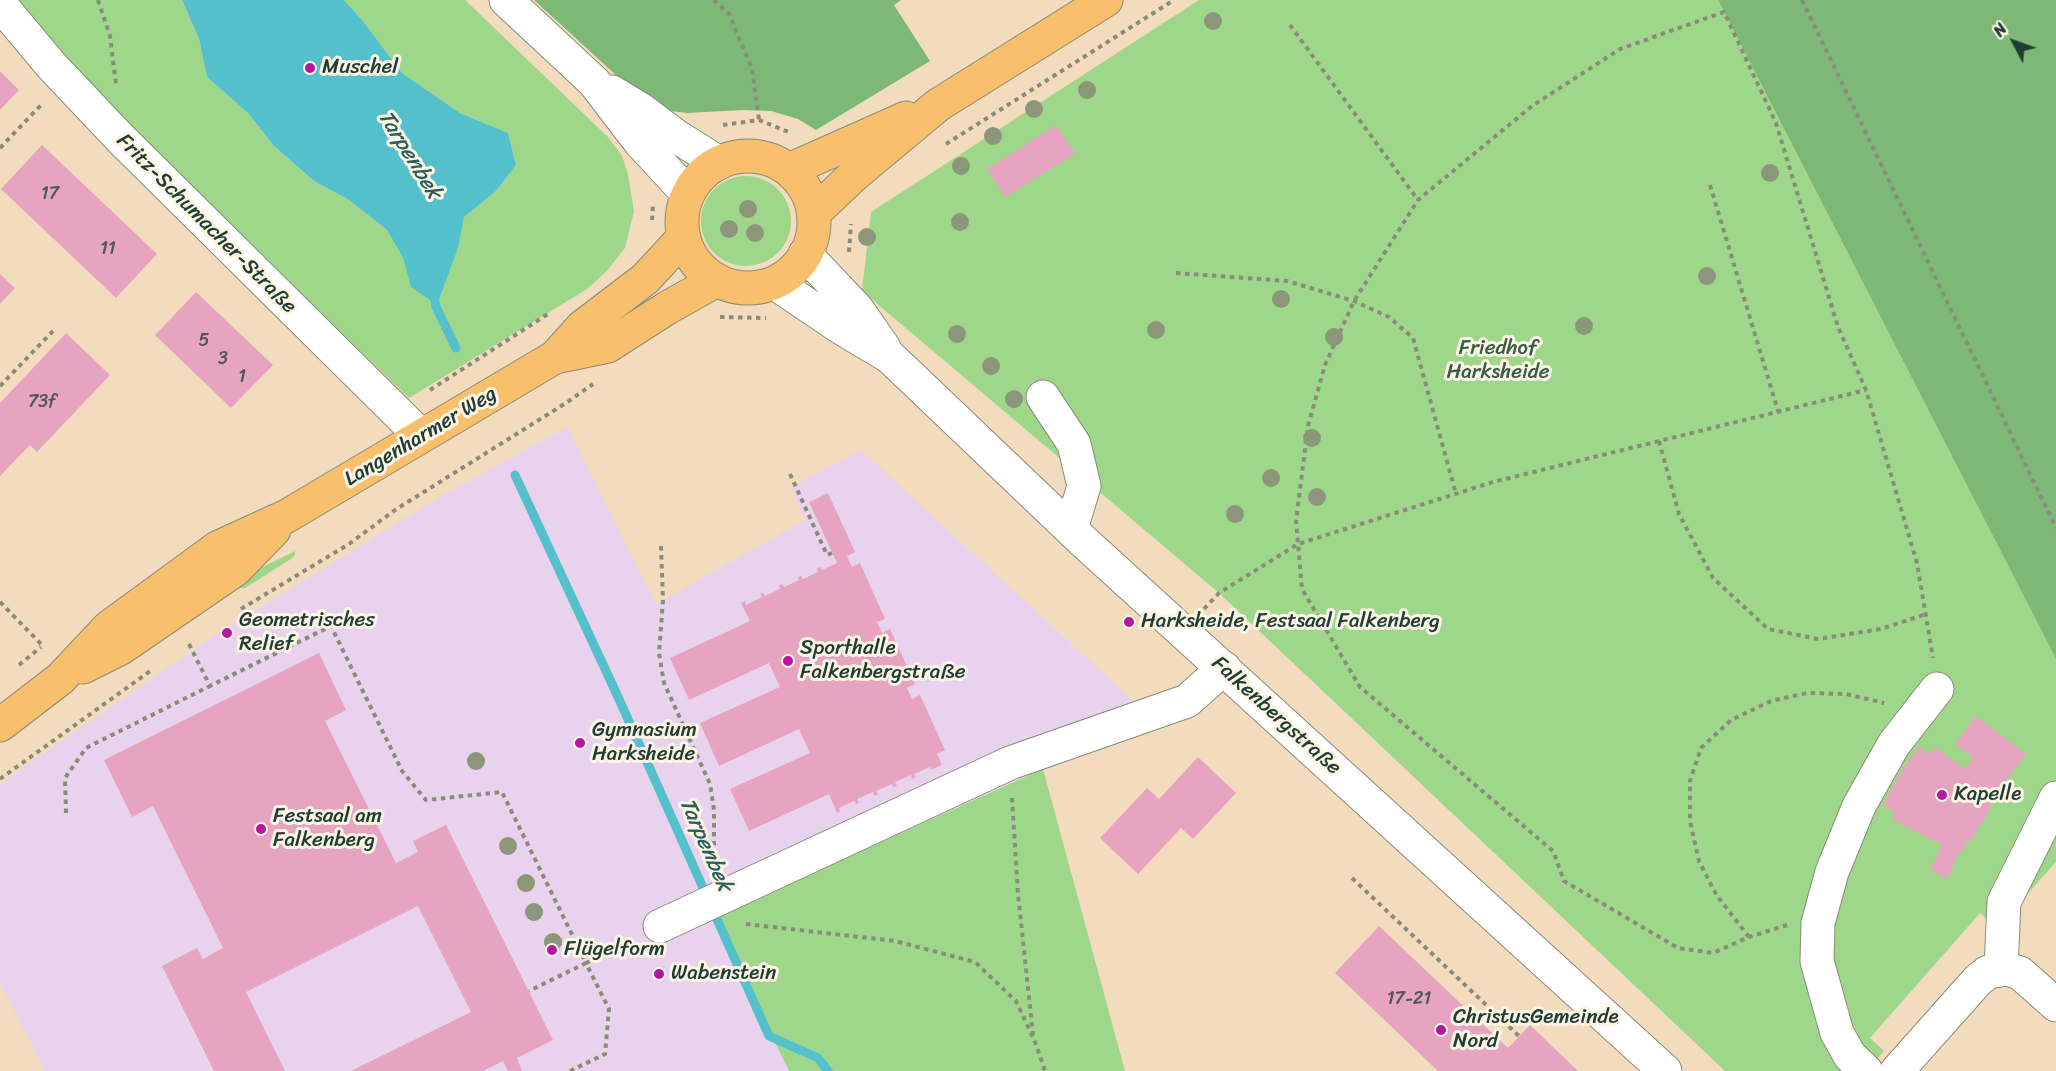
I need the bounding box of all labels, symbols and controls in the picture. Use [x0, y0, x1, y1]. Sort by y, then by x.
north arrow [1984, 12, 2044, 72]
text: N [1985, 16, 2015, 44]
place label: Muschel [322, 55, 398, 81]
marker: Muschel [303, 61, 317, 75]
water label: Tarpenbek [371, 106, 447, 204]
street label: Fritz-Schumacher-Straße [111, 129, 301, 319]
house number: 17 [41, 183, 59, 205]
house number: 11 [100, 238, 116, 260]
house number: 5 [199, 330, 209, 352]
park label: Friedhof Harksheide [1446, 336, 1550, 386]
house number: 3 [218, 348, 228, 370]
house number: 1 [238, 366, 246, 388]
street label: Langenharmer Weg [340, 382, 502, 492]
house number: 73f [28, 391, 56, 413]
place label: Geometrisches Relief [239, 608, 375, 658]
place label: Harksheide, Festsaal Falkenberg [1141, 609, 1440, 635]
marker: Harksheide, Festsaal Falkenberg [1122, 615, 1136, 629]
marker: Geometrisches Relief [220, 626, 234, 640]
place label: Sporthalle Falkenbergstraße [800, 636, 965, 686]
street label: Falkenbergstraße [1206, 651, 1346, 781]
marker: Sporthalle Falkenbergstraße [781, 654, 795, 668]
place label: Gymnasium Harksheide [592, 718, 697, 768]
marker: Gymnasium Harksheide [573, 736, 587, 750]
place label: Kapelle [1954, 782, 2021, 808]
marker: Kapelle [1935, 788, 1949, 802]
water label: Tarpenbek [673, 794, 737, 896]
place label: Festsaal am Falkenberg [273, 804, 382, 854]
marker: Festsaal am Falkenberg [254, 822, 268, 836]
place label: Flügelform [564, 937, 665, 963]
marker: Flügelform [545, 943, 559, 957]
place label: Wabenstein [671, 961, 776, 987]
marker: Wabenstein [652, 967, 666, 981]
house number: 17-21 [1387, 988, 1431, 1010]
place label: ChristusGemeinde Nord [1453, 1005, 1619, 1055]
marker: ChristusGemeinde Nord [1434, 1023, 1448, 1037]

